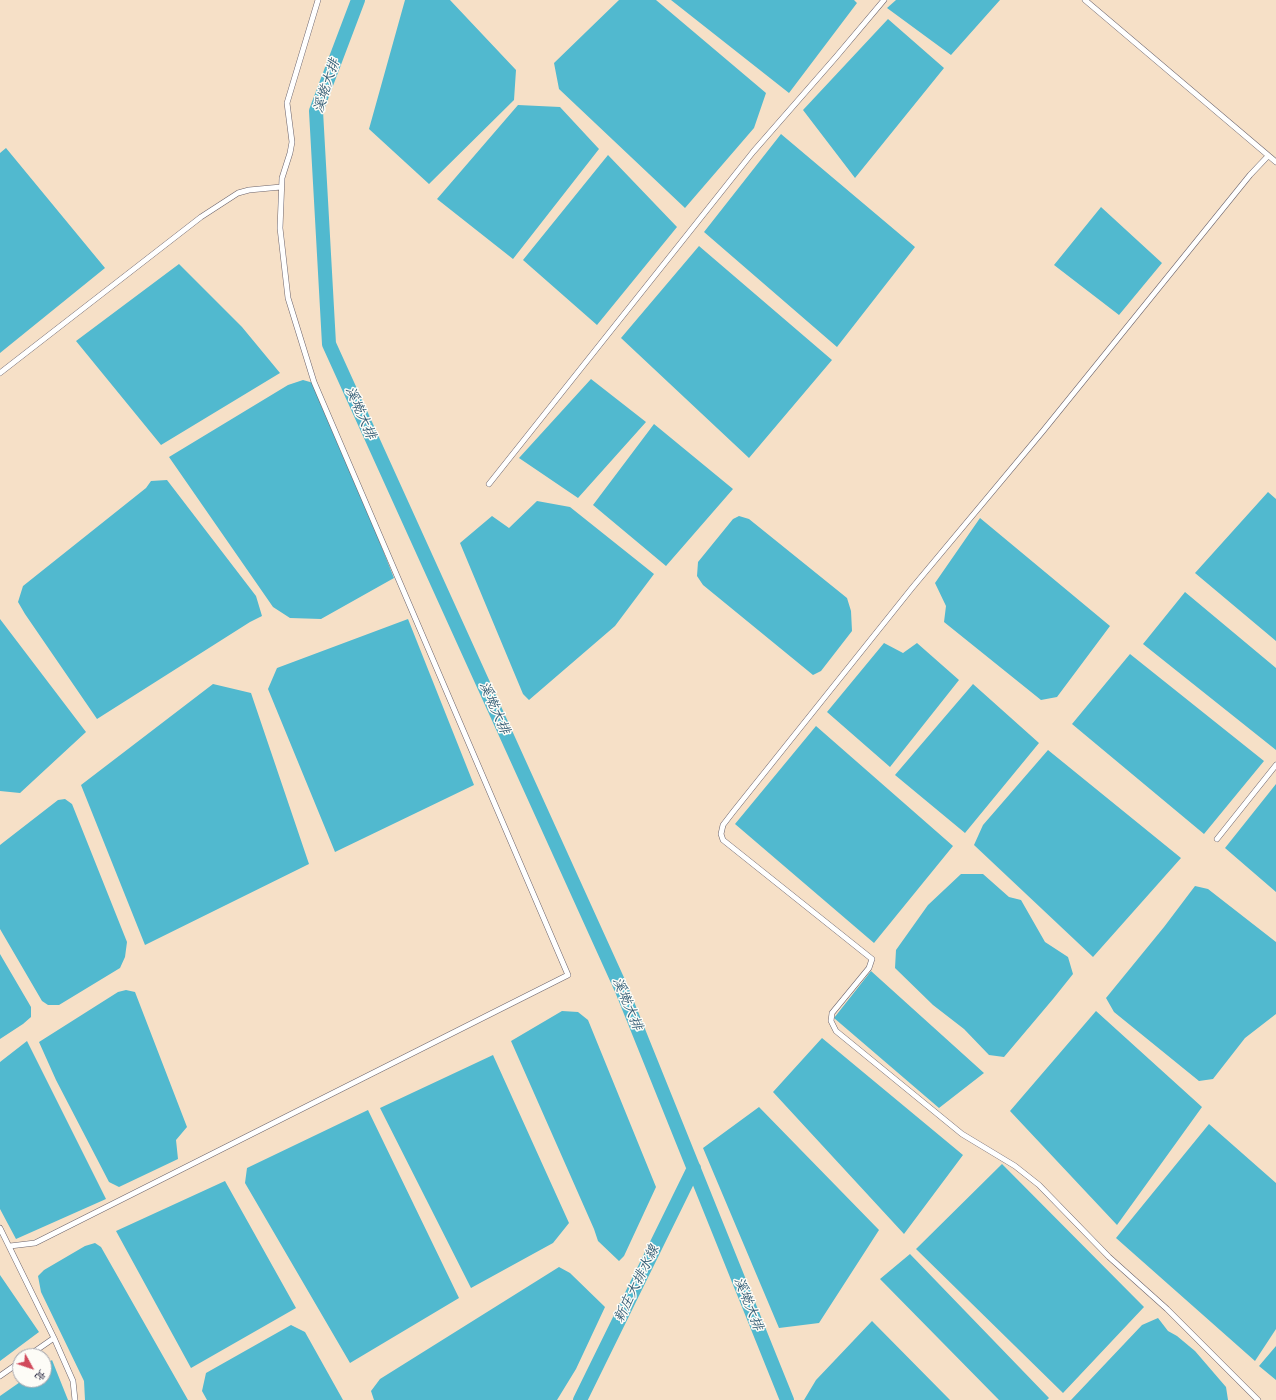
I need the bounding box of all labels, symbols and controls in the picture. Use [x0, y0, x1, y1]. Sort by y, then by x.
water label: 溪墘大排 [310, 57, 344, 115]
water label: 溪墘大排 [341, 384, 379, 442]
water label: 溪墘大排 [475, 679, 513, 737]
water label: 溪墘大排 [608, 975, 646, 1033]
water label: 新庄大排水線 [611, 1243, 663, 1325]
water label: 溪墘大排 [730, 1275, 766, 1333]
north arrow [12, 1348, 52, 1388]
text: 北 [30, 1365, 52, 1386]

